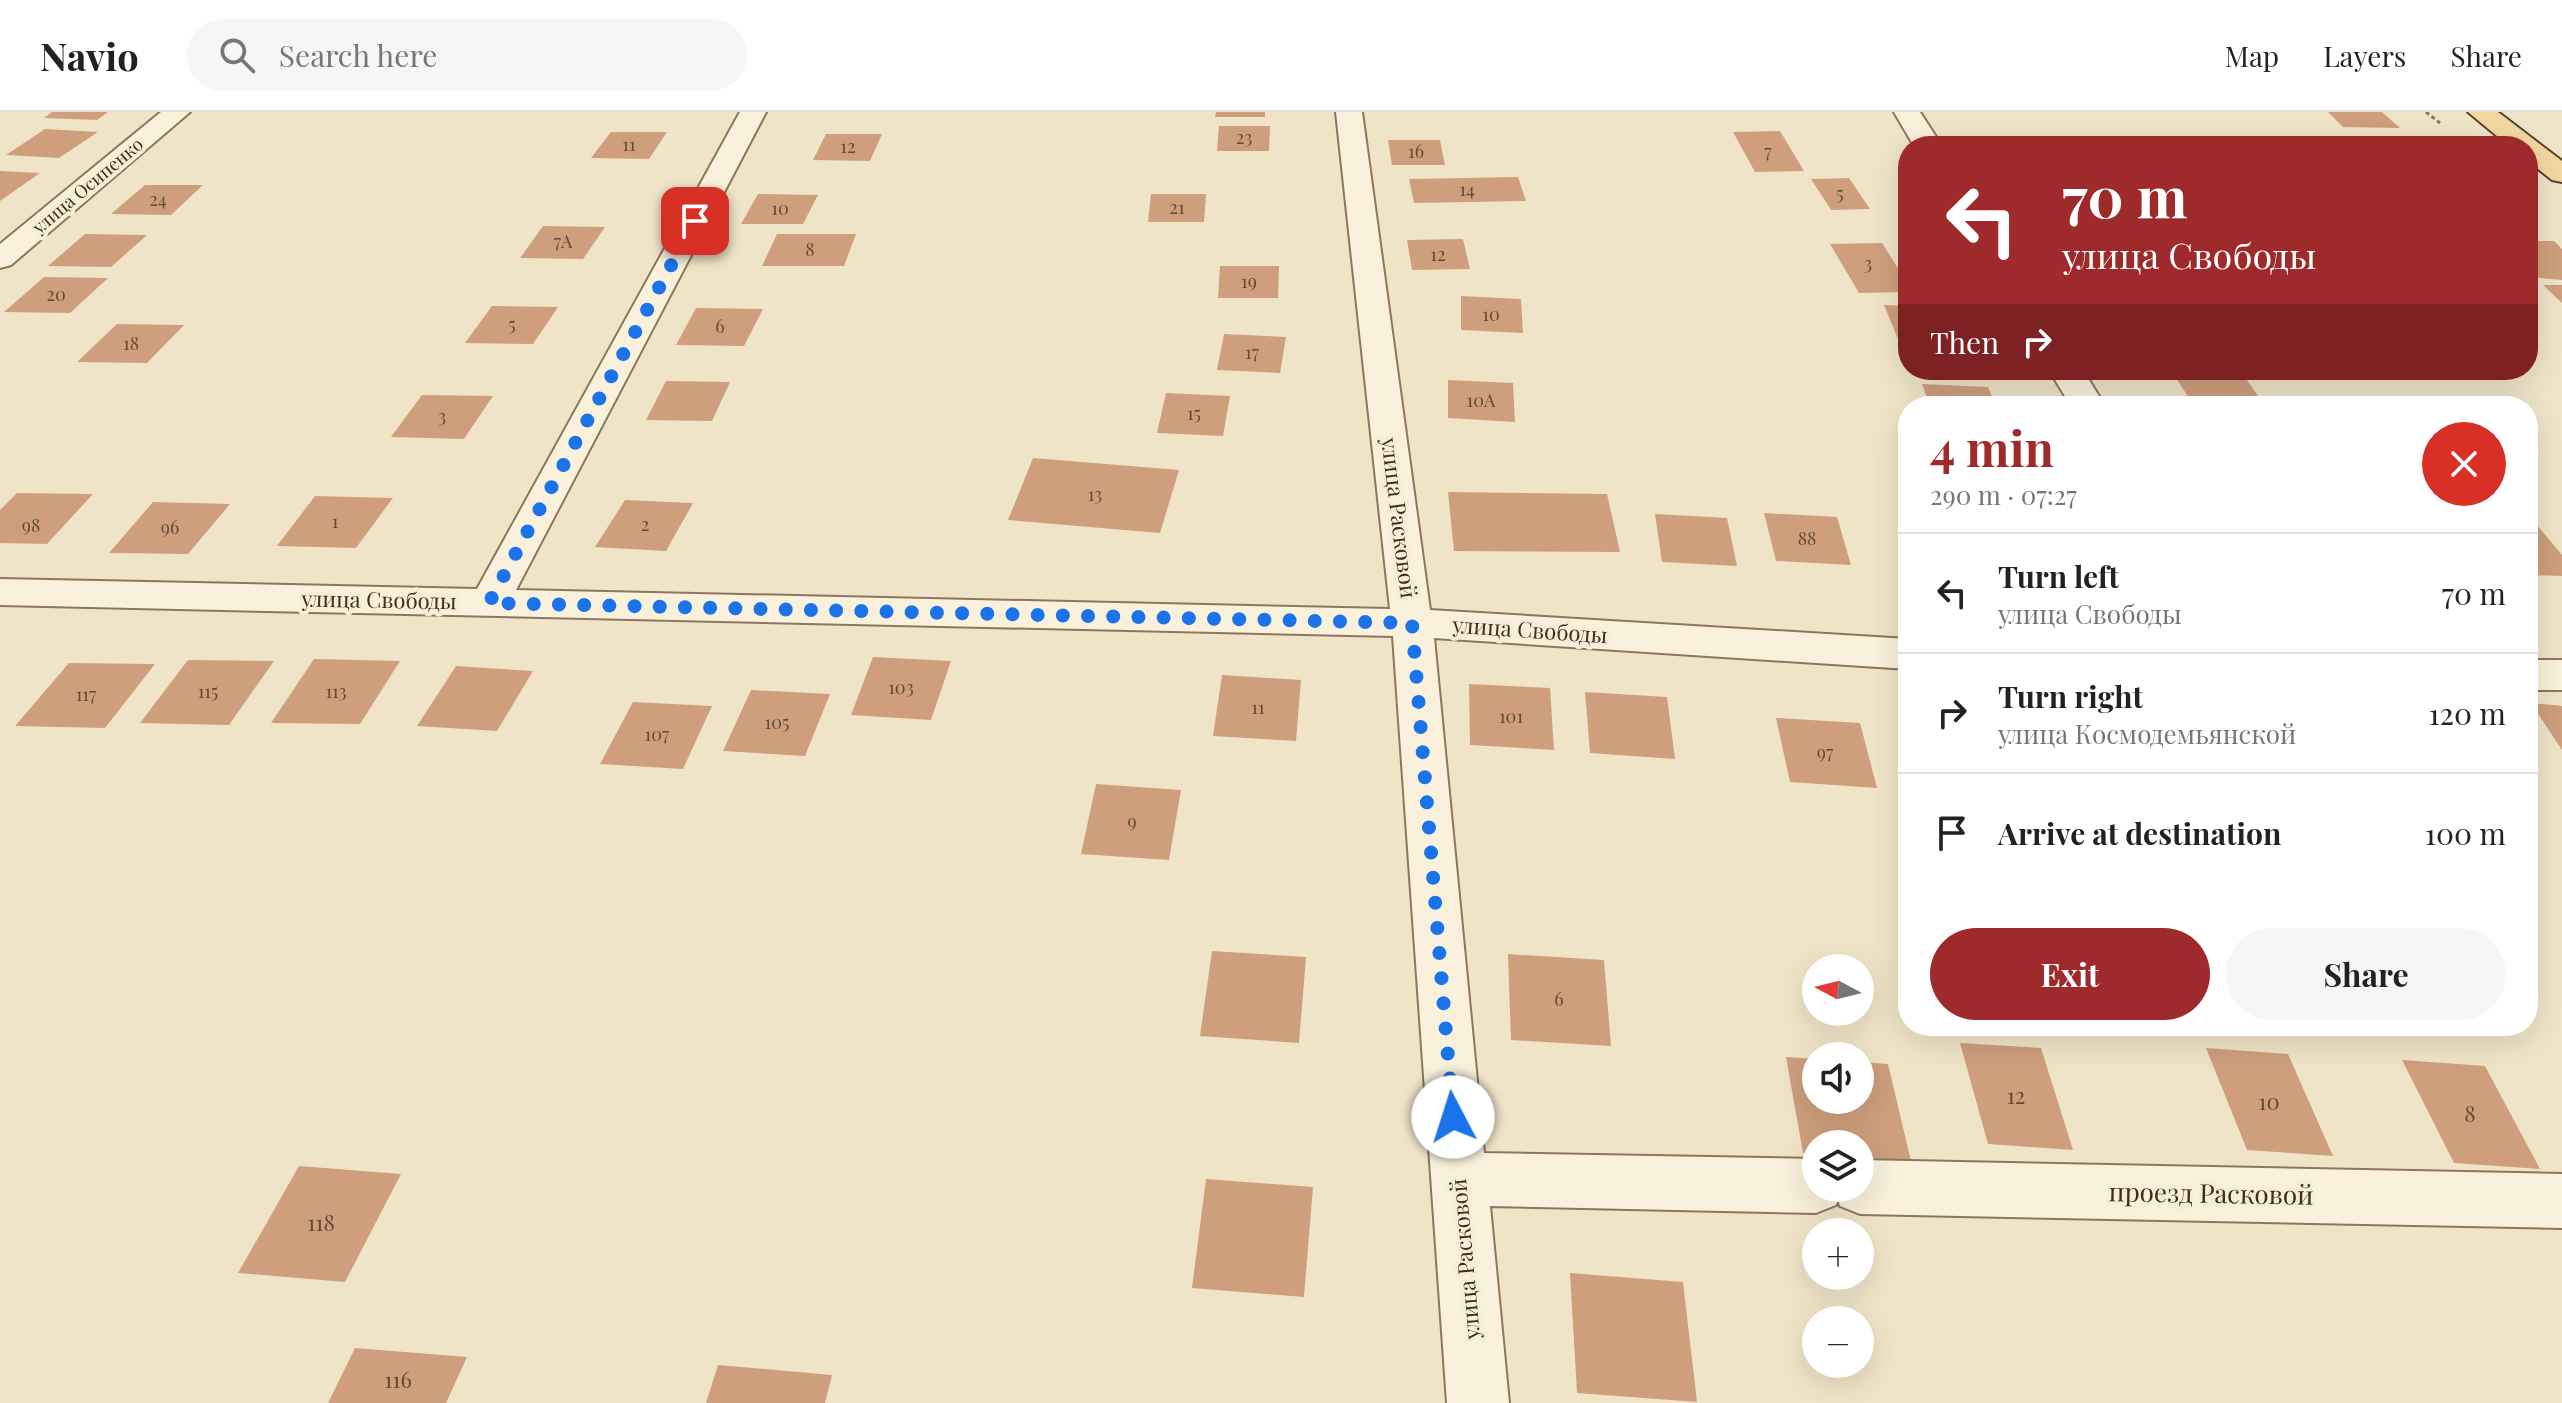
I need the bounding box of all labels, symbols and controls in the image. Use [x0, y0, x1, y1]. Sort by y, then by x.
search box [187, 19, 747, 91]
text: Navio [40, 30, 139, 81]
icon: search [215, 33, 259, 77]
text: Search here [279, 35, 437, 75]
text: Map [2225, 37, 2279, 74]
text: Layers [2323, 37, 2406, 74]
text: Share [2450, 37, 2522, 74]
house number: 23 [1236, 125, 1252, 149]
street label: улица Осипенко [26, 132, 148, 239]
house number: 11 [622, 132, 636, 156]
house number: 12 [840, 134, 856, 158]
house number: 16 [1408, 139, 1424, 163]
house number: 7 [1764, 139, 1772, 163]
text: 70 m [2062, 158, 2187, 233]
icon: left [1930, 168, 2034, 272]
house number: 14 [1459, 177, 1475, 201]
house number: 5 [1836, 181, 1844, 205]
house number: 24 [149, 187, 167, 211]
pin [661, 187, 729, 255]
house number: 21 [1169, 195, 1185, 219]
house number: 10 [771, 196, 789, 220]
icon: arrive [673, 199, 717, 243]
house number: 7А [554, 229, 573, 253]
text: улица Свободы [2062, 230, 2316, 278]
house number: 8 [805, 237, 815, 261]
house number: 12 [1430, 242, 1446, 266]
house number: 3 [1864, 251, 1872, 275]
house number: 19 [1241, 269, 1257, 293]
house number: 20 [46, 282, 66, 306]
house number: 10 [1482, 302, 1500, 326]
house number: 5 [508, 312, 516, 336]
house number: 6 [715, 314, 725, 338]
icon: right [2015, 320, 2059, 364]
text: Then [1930, 322, 1999, 362]
house number: 18 [123, 331, 139, 355]
house number: 17 [1245, 340, 1260, 364]
house number: 10А [1467, 388, 1496, 412]
house number: 15 [1187, 401, 1201, 425]
house number: 3 [438, 404, 446, 428]
text: 4 min [1930, 415, 2054, 479]
button: close [2422, 422, 2506, 506]
street label: улица Расковой [1375, 435, 1425, 600]
text: 290 m · 07:27 [1930, 477, 2077, 512]
house number: 13 [1088, 482, 1102, 506]
house number: 1 [332, 509, 339, 533]
house number: 2 [641, 512, 649, 536]
house number: 98 [22, 513, 40, 537]
house number: 96 [161, 515, 179, 539]
house number: 88 [1798, 526, 1816, 550]
text: Turn left [1998, 556, 2119, 596]
icon: left [1930, 571, 1974, 615]
text: 70 m [2442, 573, 2506, 613]
street label: улица Свободы [300, 583, 457, 615]
text: улица Свободы [1998, 596, 2182, 631]
street label: улица Свободы [1451, 609, 1609, 649]
house number: 103 [888, 675, 914, 699]
text: Turn right [1998, 676, 2143, 716]
house number: 115 [198, 679, 218, 703]
house number: 113 [325, 679, 347, 703]
house number: 117 [76, 682, 97, 706]
icon: right [1930, 691, 1974, 735]
text: 120 m [2428, 693, 2506, 733]
house number: 11 [1251, 695, 1265, 719]
house number: 101 [1499, 704, 1523, 728]
house number: 105 [765, 710, 789, 734]
text: улица Космодемьянской [1998, 716, 2296, 751]
house number: 107 [645, 722, 670, 746]
house number: 97 [1817, 740, 1834, 764]
house number: 9 [1127, 809, 1137, 833]
icon: arrive [1930, 811, 1974, 855]
text: Arrive at destination [1998, 813, 2281, 853]
text: 100 m [2425, 813, 2506, 853]
button: Exit [1930, 928, 2210, 1020]
button: Share [2226, 928, 2506, 1020]
north arrow [1802, 954, 1874, 1026]
map controls [1802, 954, 1874, 1378]
house number: 6 [1554, 987, 1564, 1011]
button: sound [1802, 1042, 1874, 1114]
position arrow [1411, 1075, 1495, 1159]
house number: 12 [2007, 1080, 2025, 1110]
house number: 10 [2258, 1086, 2280, 1116]
house number: 8 [2464, 1098, 2476, 1128]
button: layers [1802, 1130, 1874, 1202]
street label: проезд Расковой [2108, 1173, 2314, 1212]
street label: улица Расковой [1442, 1177, 1486, 1342]
house number: 118 [307, 1207, 335, 1237]
button: + [1802, 1218, 1874, 1290]
button: − [1802, 1306, 1874, 1378]
house number: 116 [384, 1364, 412, 1394]

